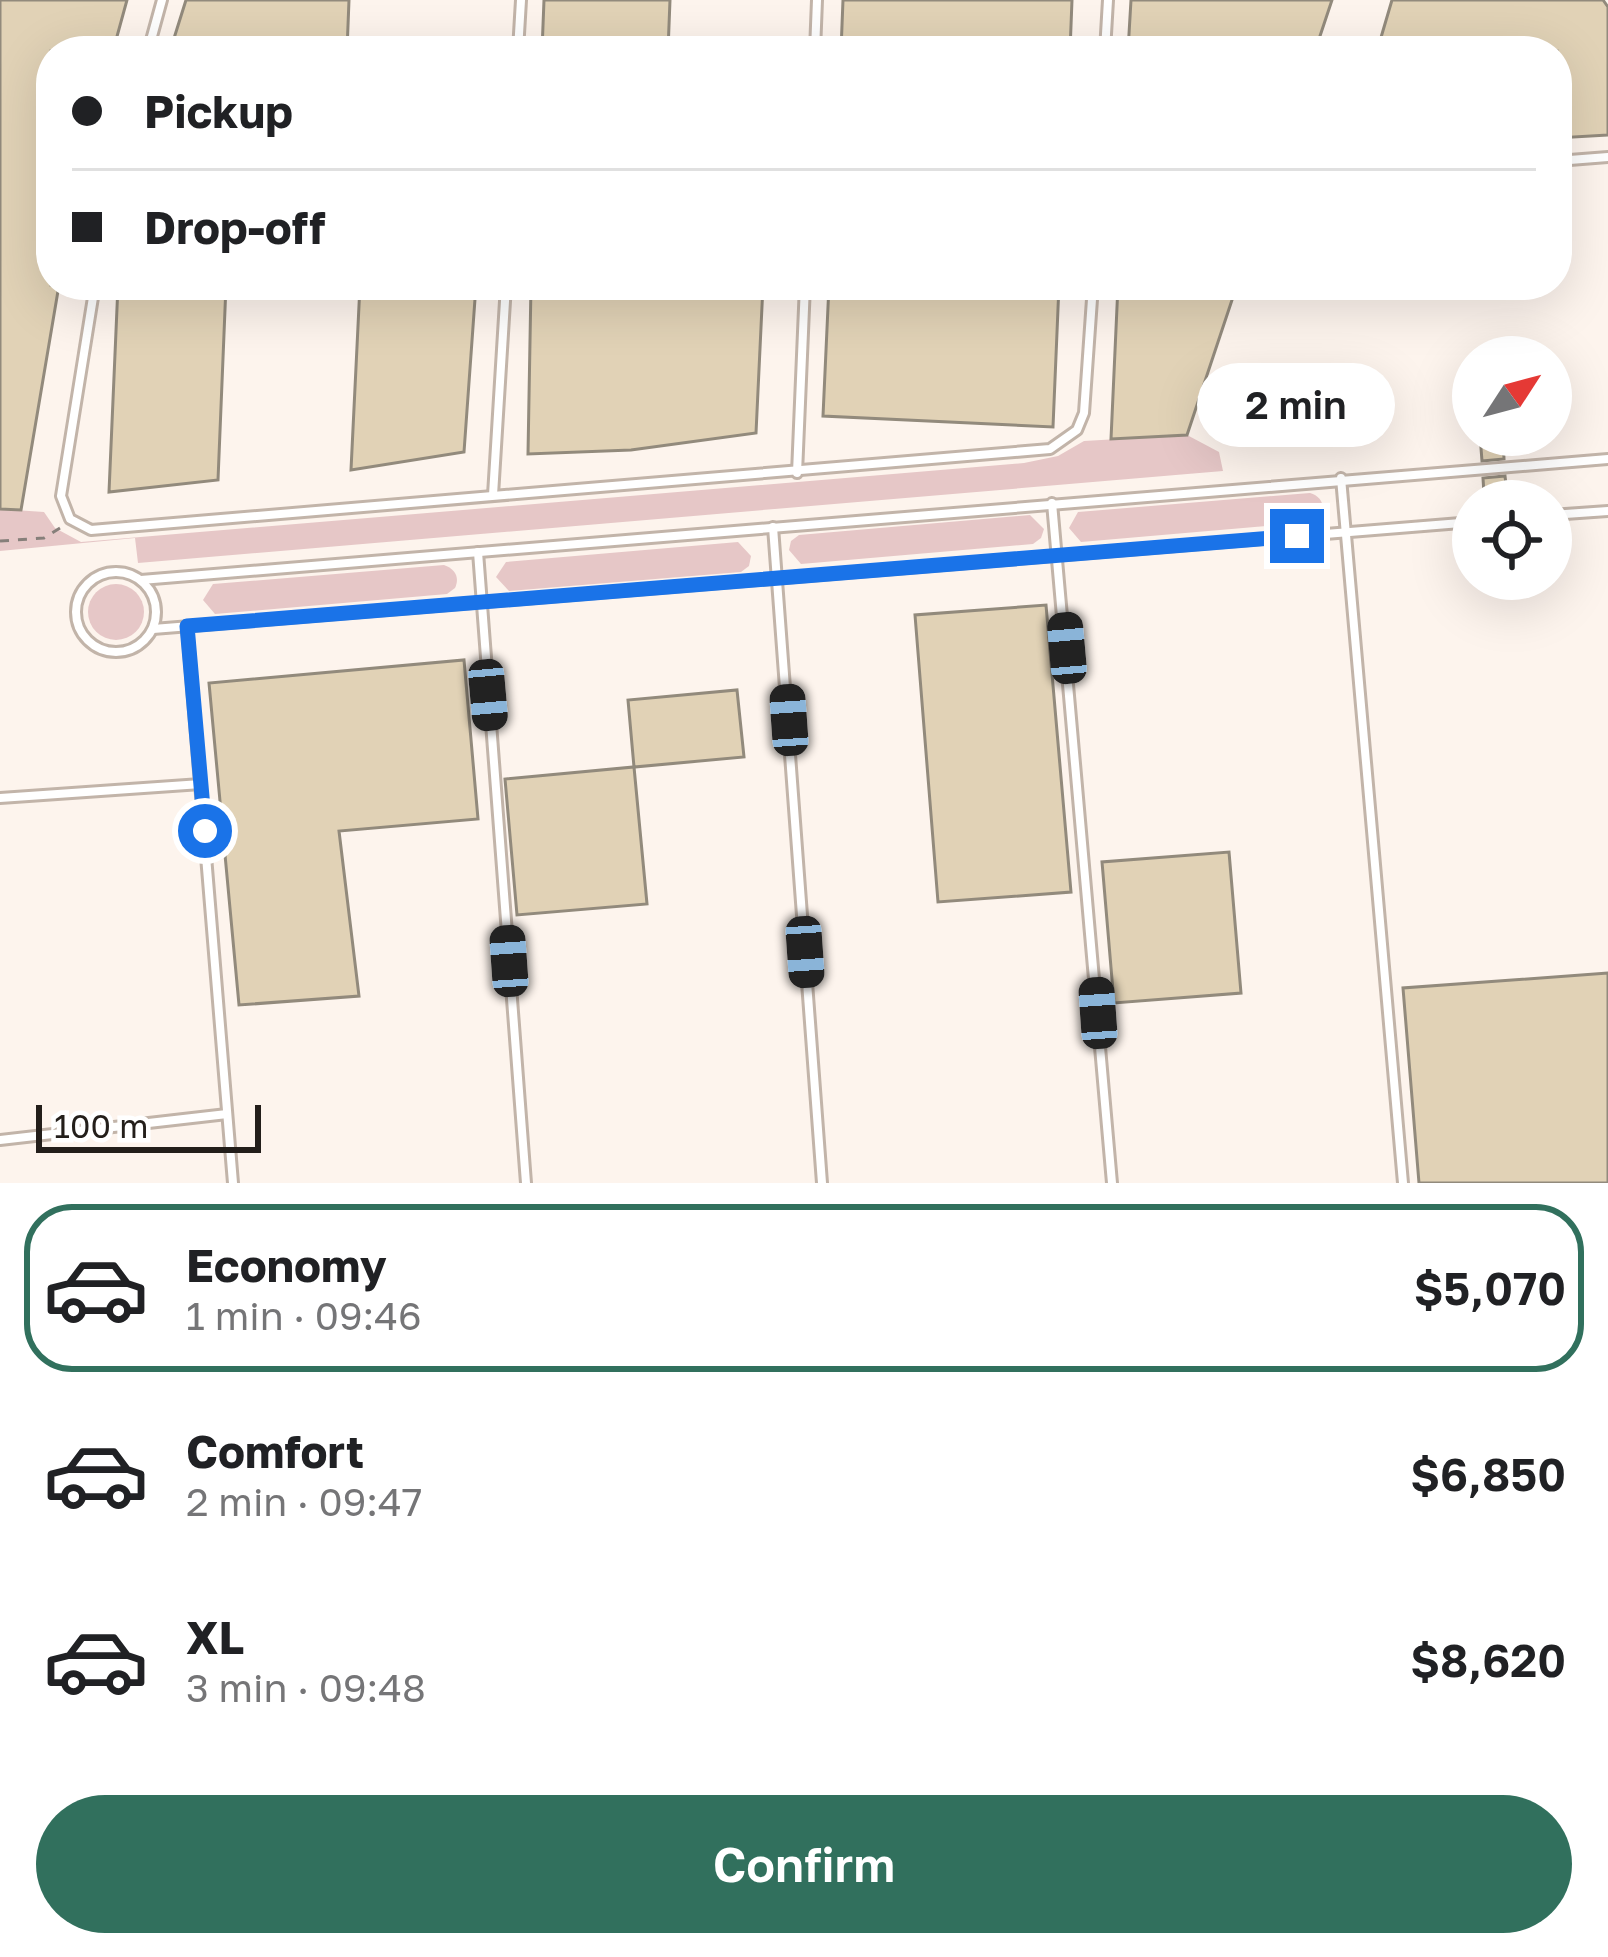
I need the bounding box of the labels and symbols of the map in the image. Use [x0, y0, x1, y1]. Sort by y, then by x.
north arrow [1452, 336, 1572, 456]
callout: 2 min [1198, 362, 1396, 446]
route end [1270, 509, 1324, 563]
car [1046, 611, 1088, 685]
car [467, 658, 509, 732]
car [769, 683, 809, 757]
route start [178, 804, 232, 858]
car [785, 915, 825, 989]
car [489, 924, 529, 998]
car [1078, 976, 1118, 1050]
scale bar [36, 1099, 261, 1152]

